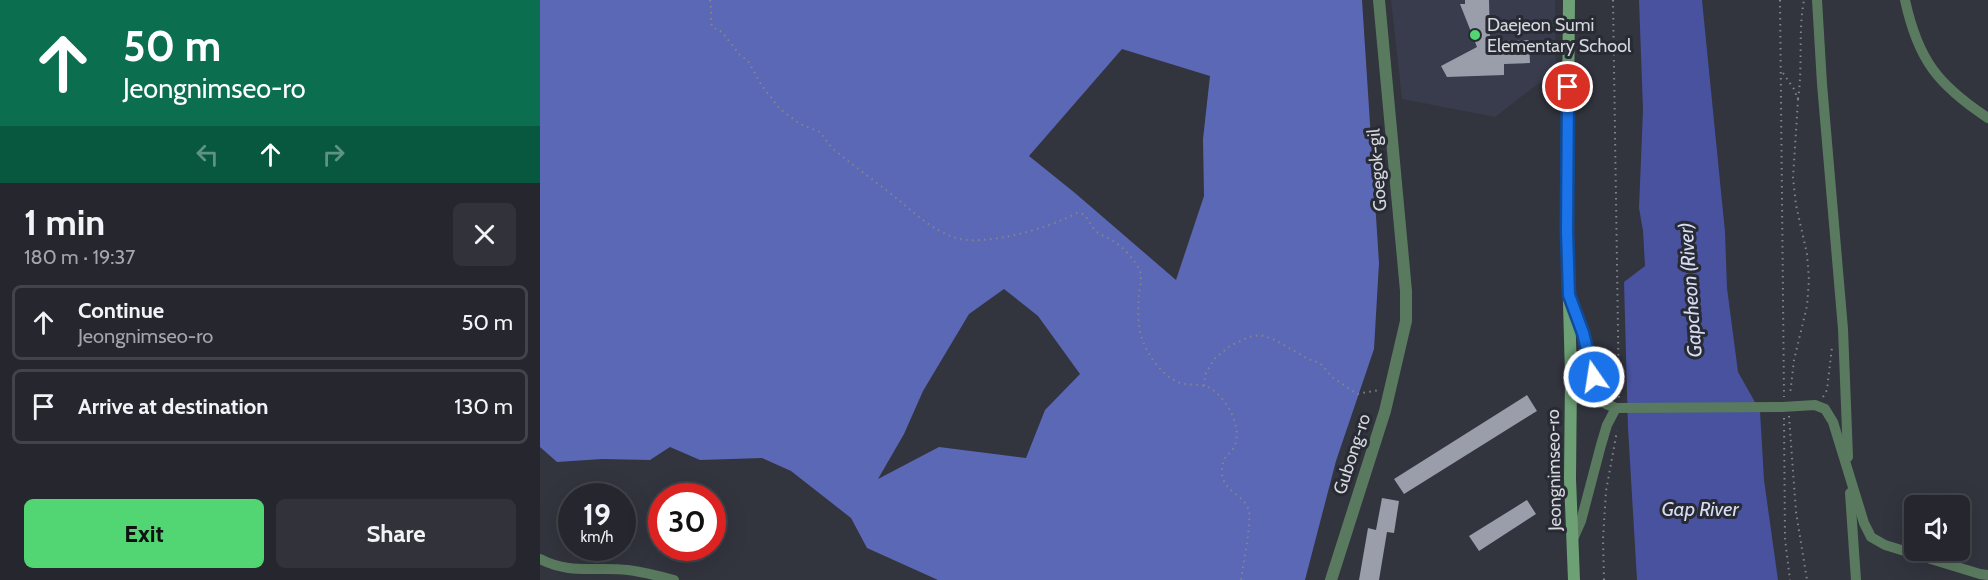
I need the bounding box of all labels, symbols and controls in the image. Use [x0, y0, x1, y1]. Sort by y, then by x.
place label: Daejeon Sumi Elementary School [1487, 14, 1632, 57]
text: 50 m [123, 20, 221, 72]
icon: ahead [24, 24, 102, 102]
marker: Daejeon Sumi Elementary School [1468, 28, 1482, 42]
pin [1542, 61, 1593, 112]
icon: arrive [1551, 70, 1584, 103]
text: Jeongnimseo-ro [123, 72, 306, 105]
street label: Goegok-gil [1362, 127, 1392, 212]
icon: left [191, 138, 224, 171]
icon: ahead [254, 138, 287, 171]
icon: right [317, 138, 350, 171]
text: 1 min [24, 200, 105, 244]
button: close [453, 203, 516, 266]
water label: Gapcheon (River) [1673, 222, 1707, 358]
text: 180 m · 19:37 [24, 245, 135, 269]
text: Continue [78, 297, 164, 324]
icon: ahead [27, 306, 60, 339]
text: 50 m [461, 309, 513, 336]
text: Jeongnimseo-ro [78, 324, 213, 348]
position arrow [1562, 345, 1626, 409]
icon: arrive [27, 390, 60, 423]
text: Arrive at destination [78, 393, 268, 420]
text: 130 m [454, 393, 513, 420]
street label: Jeongnimseo-ro [1542, 409, 1566, 532]
street label: Gubong-ro [1329, 411, 1375, 497]
speed limit sign: 30 [648, 483, 726, 561]
map controls [1904, 495, 1970, 561]
button: sound [1904, 495, 1970, 561]
text: 19 [583, 496, 611, 533]
water label: Gap River [1661, 497, 1739, 521]
button: Exit [24, 499, 264, 568]
button: Share [276, 499, 516, 568]
text: km/h [581, 528, 613, 546]

